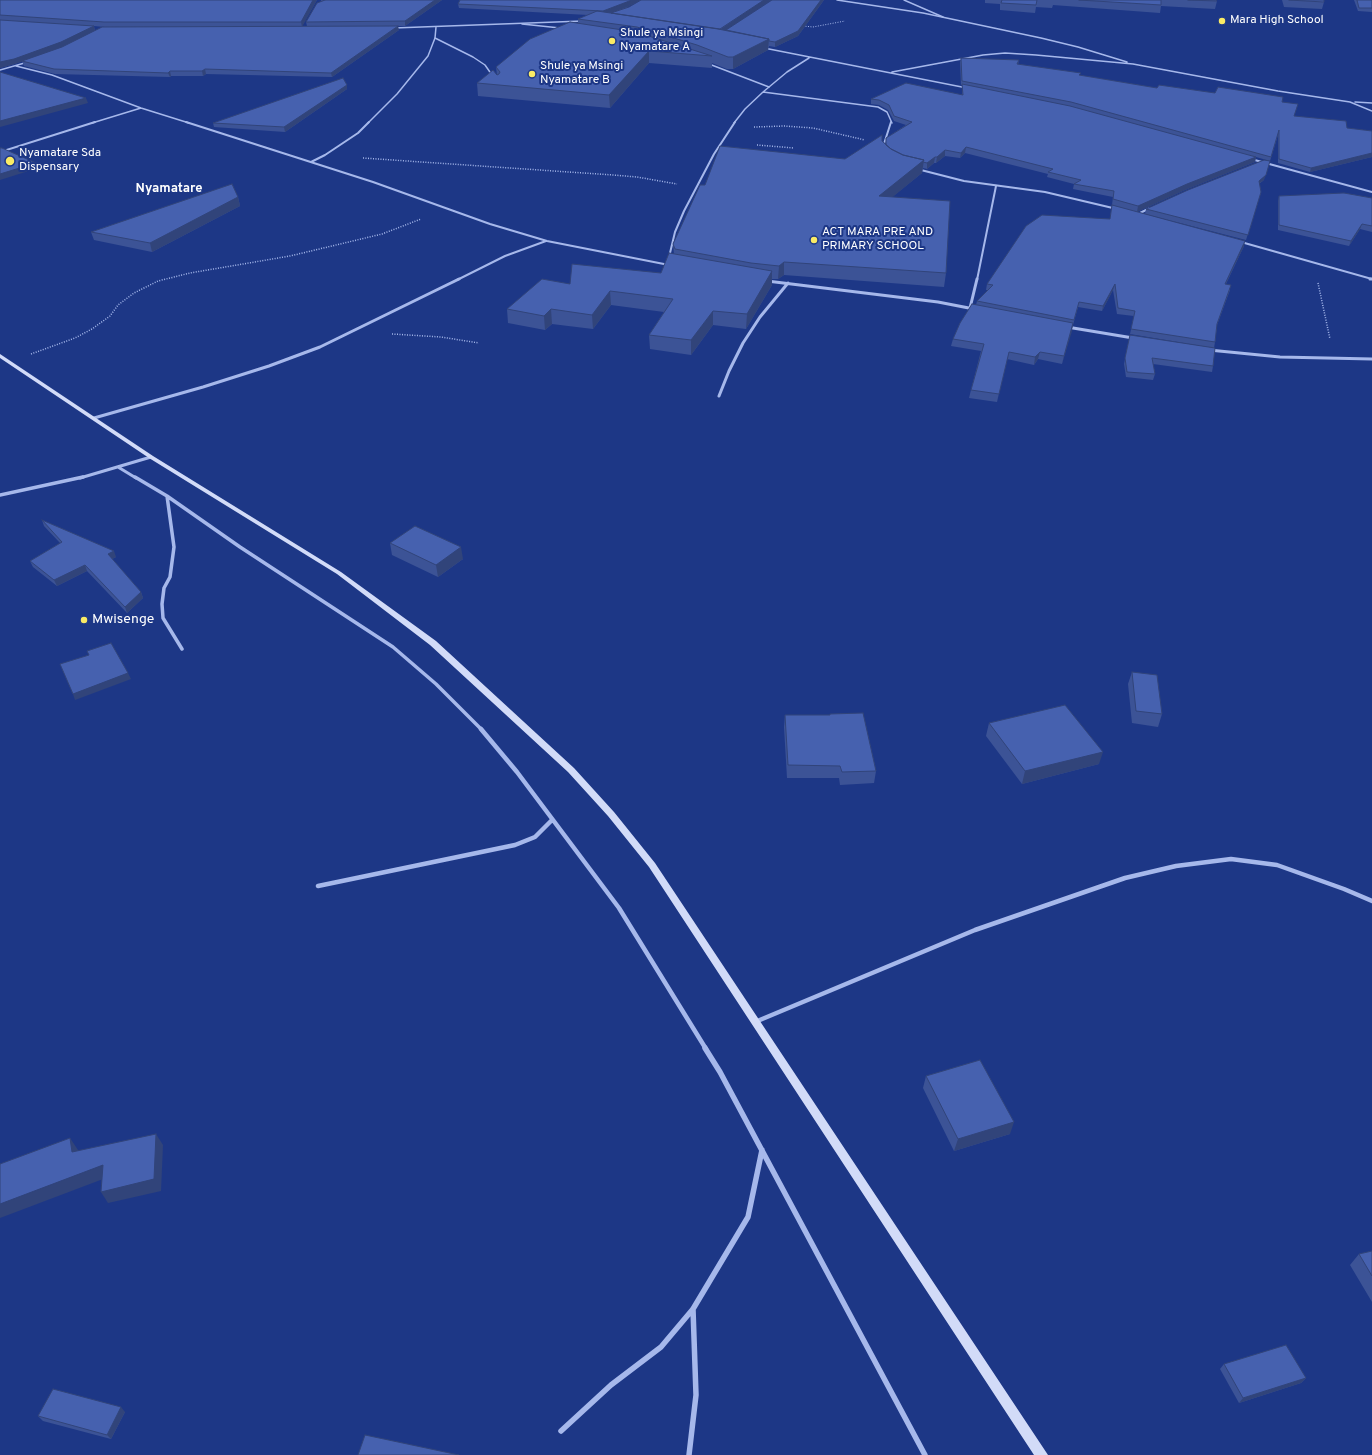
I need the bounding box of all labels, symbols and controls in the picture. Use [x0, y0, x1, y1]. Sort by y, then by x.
place label: Mara High School [1230, 14, 1324, 28]
marker: Mara High School [1217, 16, 1227, 26]
place label: Shule ya Msingi Nyamatare A [620, 27, 703, 55]
marker: Shule ya Msingi Nyamatare A [607, 36, 617, 46]
place label: Shule ya Msingi Nyamatare B [540, 60, 623, 88]
marker: Shule ya Msingi Nyamatare B [527, 69, 537, 79]
place label: Nyamatare Sda Dispensary [19, 147, 101, 175]
marker: Nyamatare Sda Dispensary [4, 155, 16, 167]
district label: Nyamatare [136, 181, 202, 197]
place label: ACT MARA PRE AND PRIMARY SCHOOL [822, 226, 933, 254]
marker: ACT MARA PRE AND PRIMARY SCHOOL [809, 235, 819, 245]
place label: Mwisenge [92, 612, 154, 628]
marker: Mwisenge [79, 615, 89, 625]

